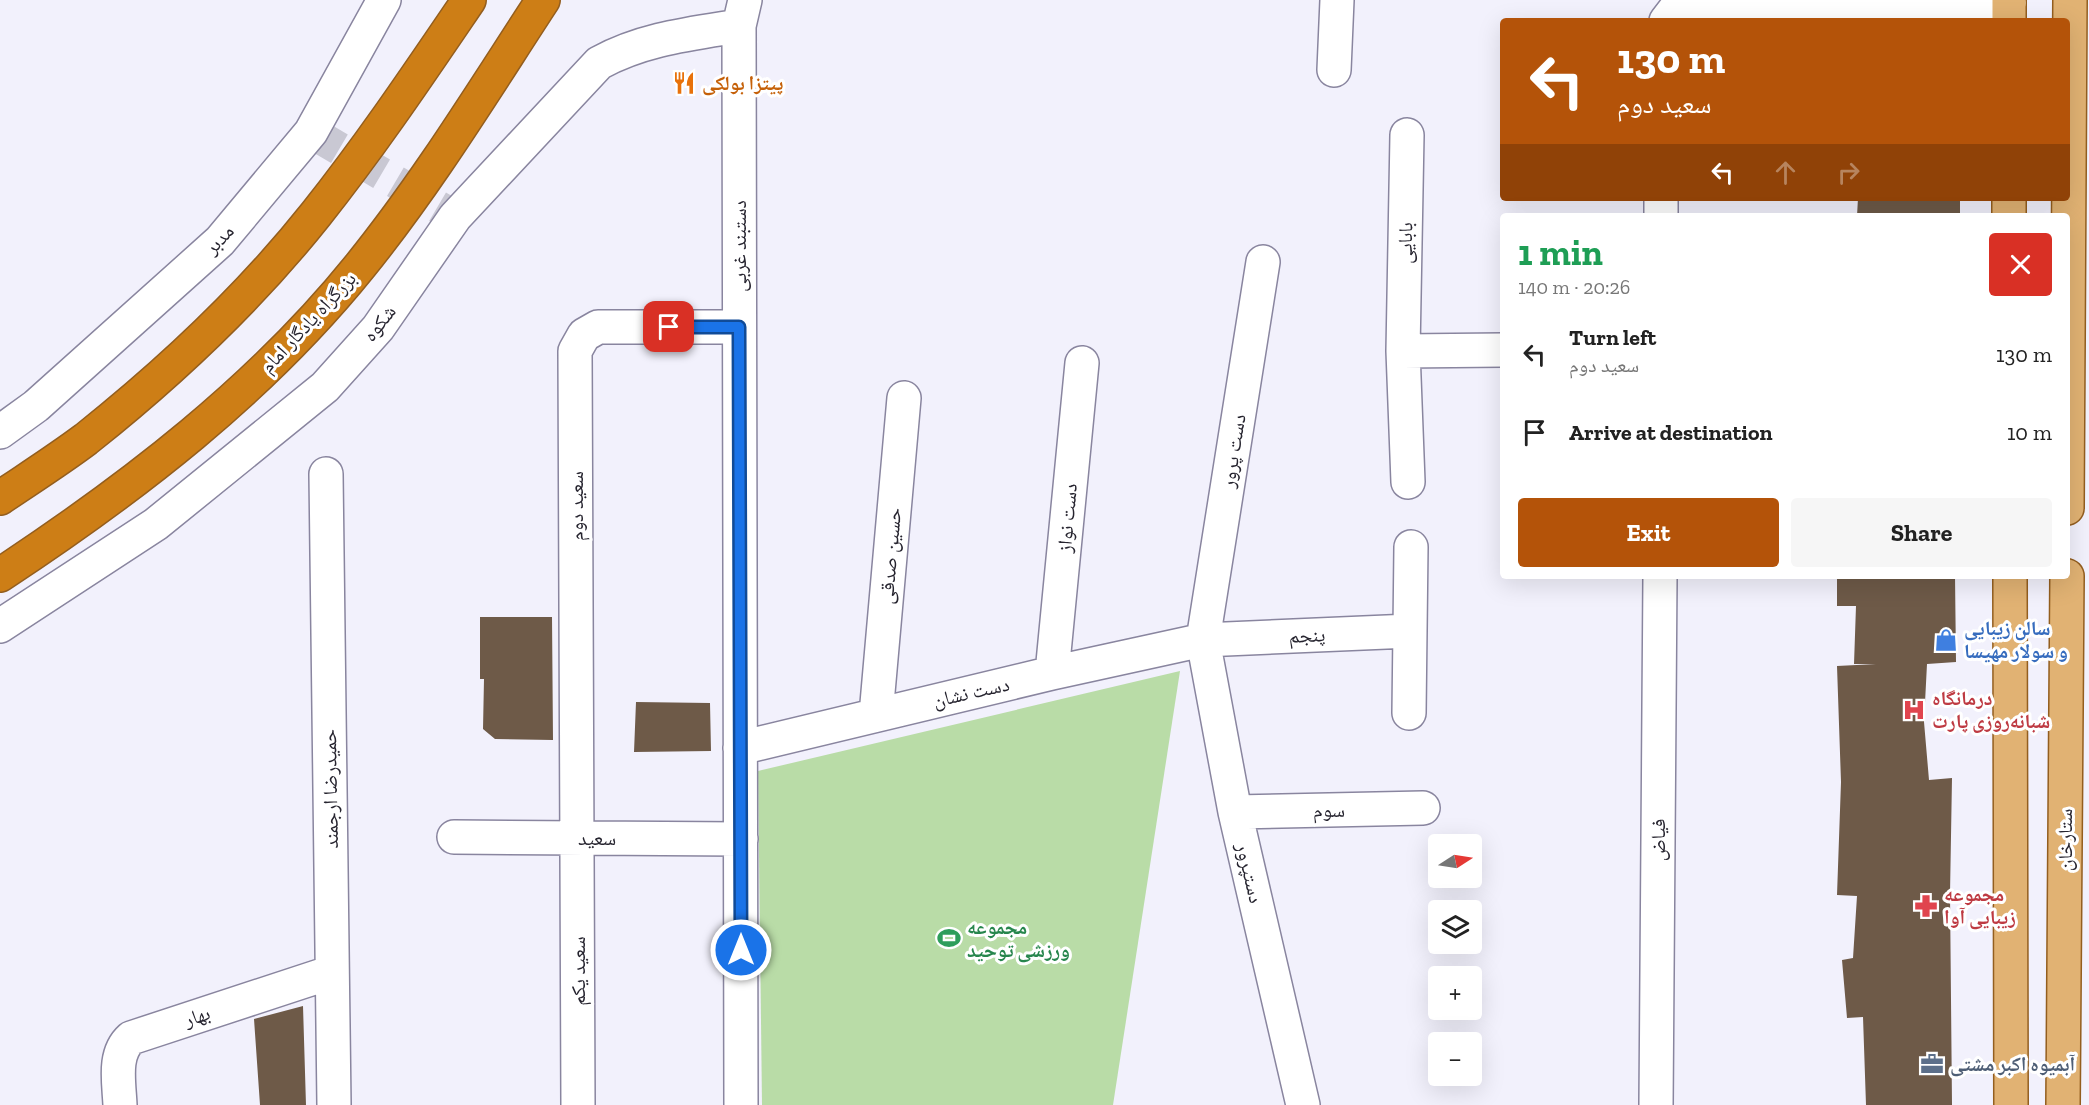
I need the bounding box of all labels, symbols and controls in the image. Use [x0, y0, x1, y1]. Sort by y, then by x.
text: 130 m [1617, 33, 1725, 84]
icon: left [1518, 42, 1596, 120]
restaurant icon: پیتزا بولکی [671, 70, 697, 96]
place label: پیتزا بولکی [702, 71, 783, 96]
text: سعید دوم [1617, 88, 1712, 120]
icon: left [1706, 156, 1739, 189]
icon: ahead [1769, 156, 1802, 189]
icon: right [1832, 156, 1865, 189]
street label: دستبند غربی [727, 200, 751, 292]
street label: مدبر [198, 219, 239, 260]
street label: بابایی [1393, 222, 1417, 264]
text: 1 min [1518, 231, 1603, 274]
button: close [1989, 233, 2052, 296]
street label: بزرگراه یادگار امام [255, 266, 362, 379]
text: 140 m · 20:26 [1518, 275, 1630, 299]
street label: شکوه [357, 300, 401, 346]
pin [643, 301, 694, 352]
icon: arrive [652, 310, 685, 343]
text: Turn left [1569, 324, 1656, 351]
icon: left [1518, 338, 1551, 371]
text: 130 m [1996, 341, 2052, 368]
text: سعید دوم [1569, 353, 1639, 377]
street label: دست پرور [1215, 412, 1251, 491]
icon: arrive [1518, 416, 1551, 449]
text: Arrive at destination [1569, 419, 1772, 446]
text: 10 m [2007, 419, 2052, 446]
street label: سعید دوم [564, 471, 590, 541]
street label: دست نواز [1052, 482, 1082, 555]
button: Exit [1518, 498, 1779, 567]
button: Share [1791, 498, 2052, 567]
street label: حسین صدقی [874, 506, 906, 605]
place label: سالن زیبایی و سولار مهیسا [1964, 616, 2068, 663]
street label: پنجم [1288, 622, 1326, 650]
shop icon: سالن زیبایی و سولار مهیسا [1933, 627, 1959, 653]
street label: دست نشان [930, 672, 1012, 712]
place label: درمانگاه شبانه‌روزی پارت [1932, 686, 2050, 733]
hospital icon: درمانگاه شبانه‌روزی پارت [1901, 697, 1927, 723]
street label: حمیدرضا ارجمند [317, 729, 343, 849]
street label: سوم [1313, 798, 1345, 824]
street label: ستارخان [2053, 809, 2077, 871]
street label: فیاض [1646, 819, 1670, 861]
street label: سعید [578, 826, 616, 850]
north arrow [1428, 834, 1482, 888]
map controls [1428, 834, 1482, 1086]
street label: دستپرور [1231, 840, 1269, 905]
place label: مجموعه زیبایی آوا [1944, 882, 2016, 930]
pharmacy icon: مجموعه زیبایی آوا [1913, 893, 1939, 919]
button: layers [1428, 900, 1482, 954]
place label: مجموعه ورزشی توحید [967, 915, 1070, 963]
position arrow [709, 918, 773, 982]
sports icon: مجموعه ورزشی توحید [936, 925, 962, 951]
street label: سعید یکم [566, 936, 592, 1006]
button: + [1428, 966, 1482, 1020]
street label: بهار [180, 1001, 213, 1032]
button: − [1428, 1032, 1482, 1086]
office icon: آبمیوه اکبر مشتی [1919, 1051, 1945, 1077]
place label: آبمیوه اکبر مشتی [1950, 1052, 2075, 1077]

